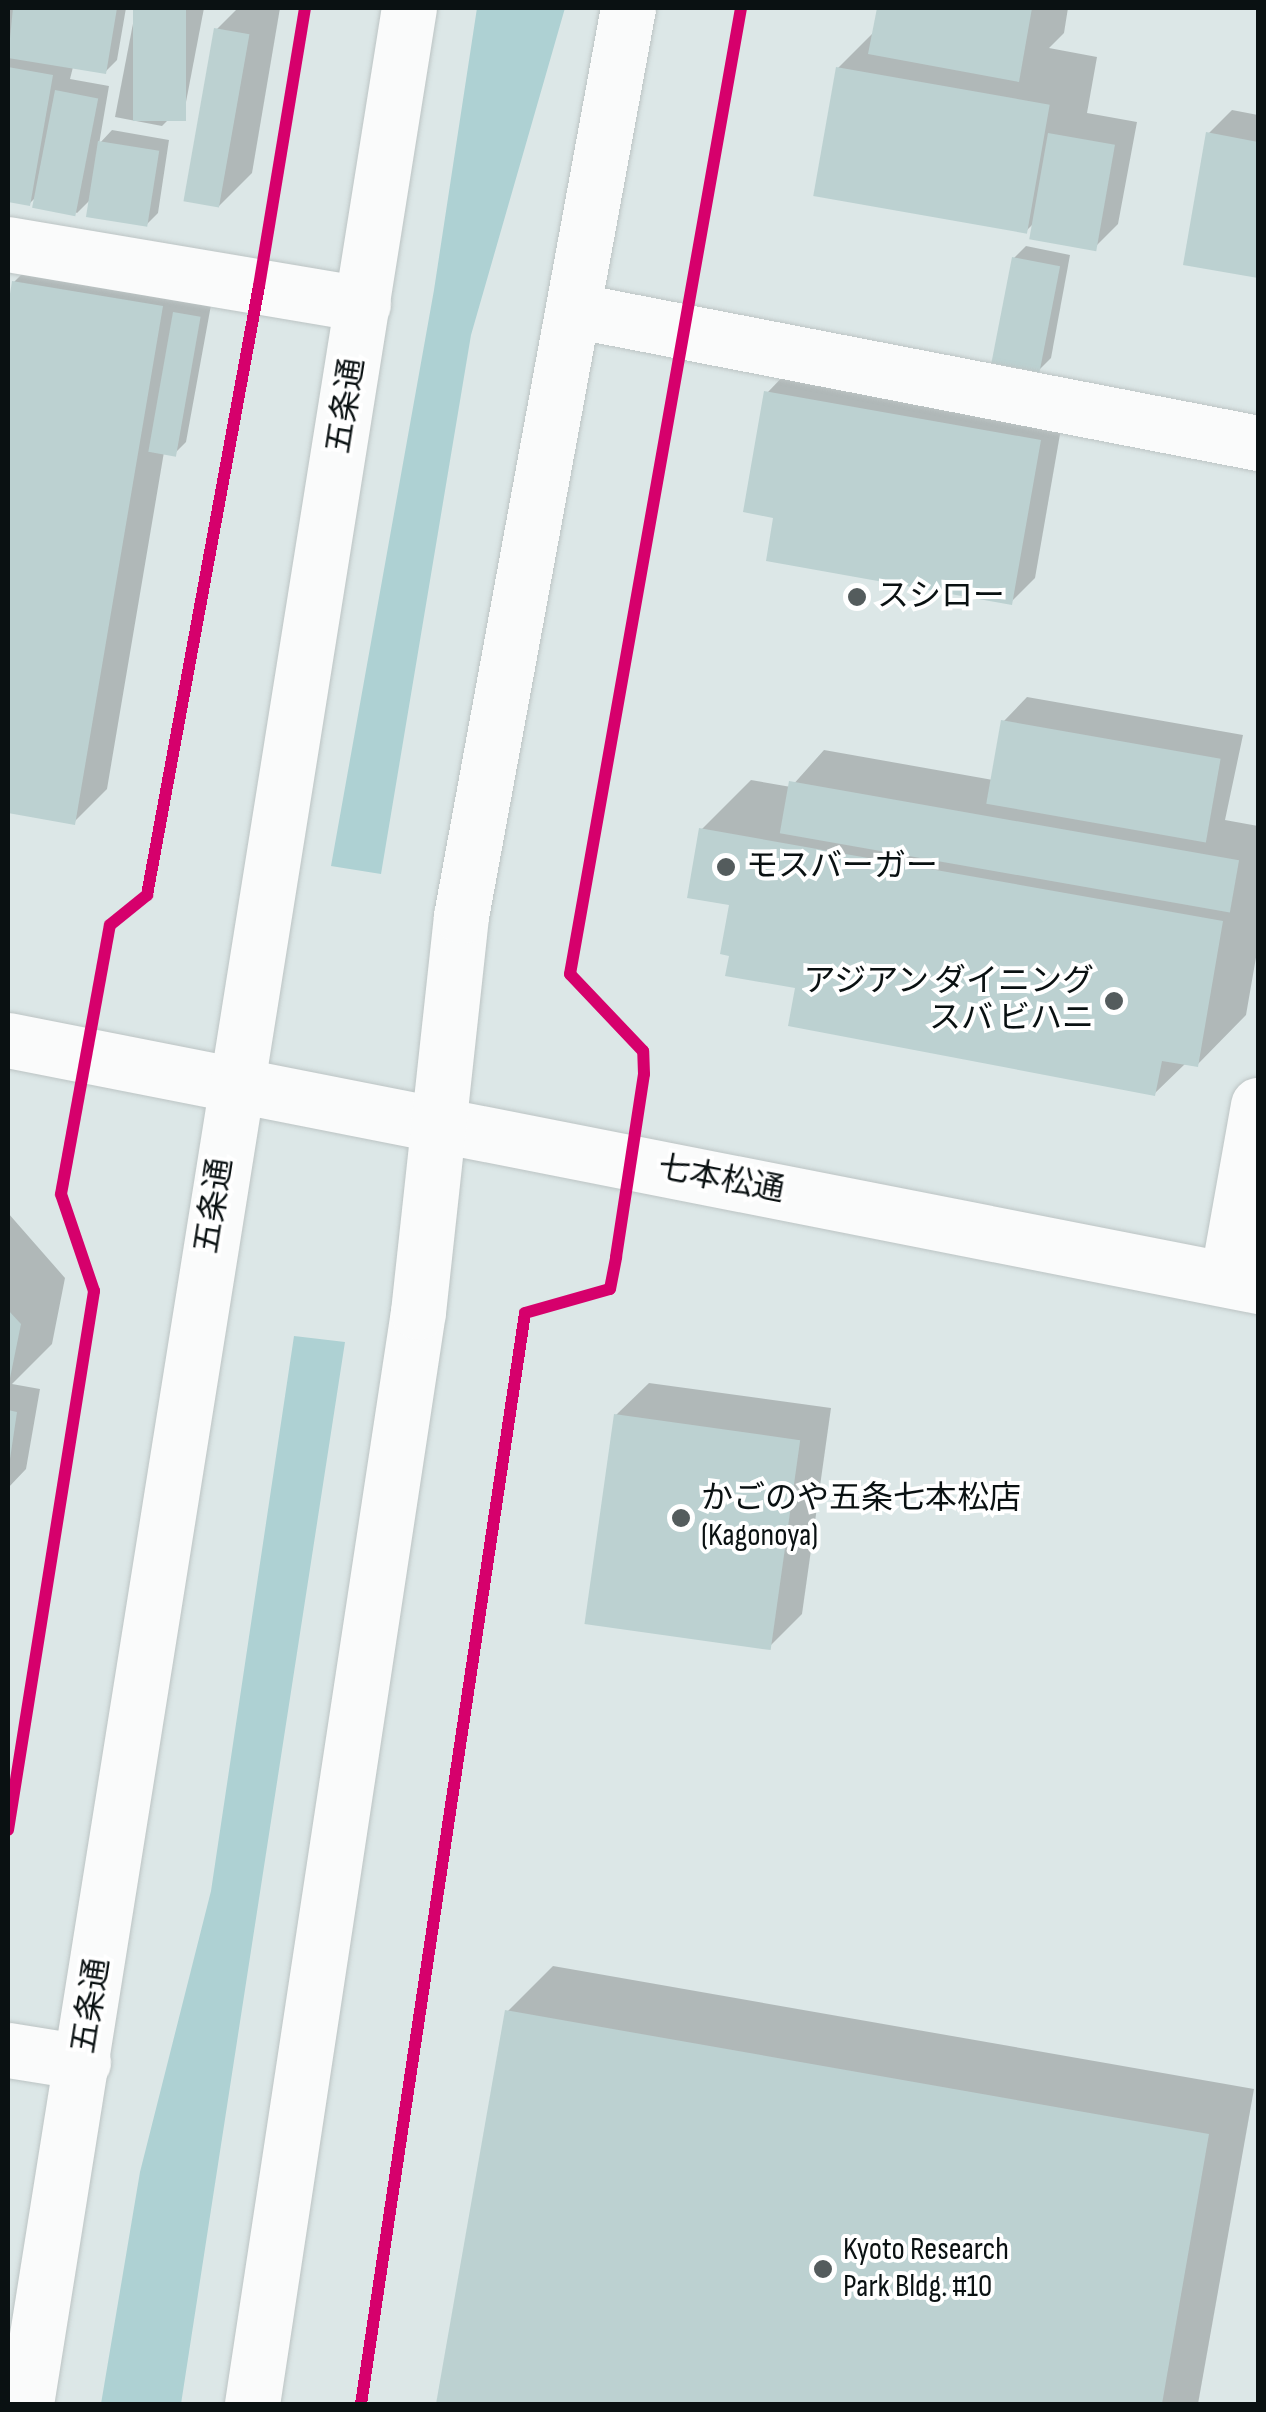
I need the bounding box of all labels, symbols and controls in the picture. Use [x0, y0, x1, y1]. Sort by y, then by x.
street label: 五条通 [321, 356, 373, 456]
place label: スシロー [877, 578, 1005, 616]
marker: スシロー [846, 586, 868, 608]
place label: モスバーガー [746, 848, 938, 886]
marker: モスバーガー [715, 856, 737, 878]
place label: アジアン ダイニング スバ ビハニ [801, 964, 1094, 1039]
marker: アジアン ダイニング スバ ビハニ [1103, 990, 1125, 1012]
street label: 七本松通 [655, 1149, 787, 1211]
street label: 五条通 [189, 1156, 241, 1256]
place label: かごのや五条七本松店 (Kagonoya) [701, 1481, 1021, 1556]
marker: かごのや五条七本松店 (Kagonoya) [670, 1507, 692, 1529]
street label: 五条通 [66, 1956, 118, 2056]
place label: Kyoto Research Park Bldg. #10 [843, 2232, 1009, 2307]
marker: Kyoto Research Park Bldg. #10 [812, 2258, 834, 2280]

